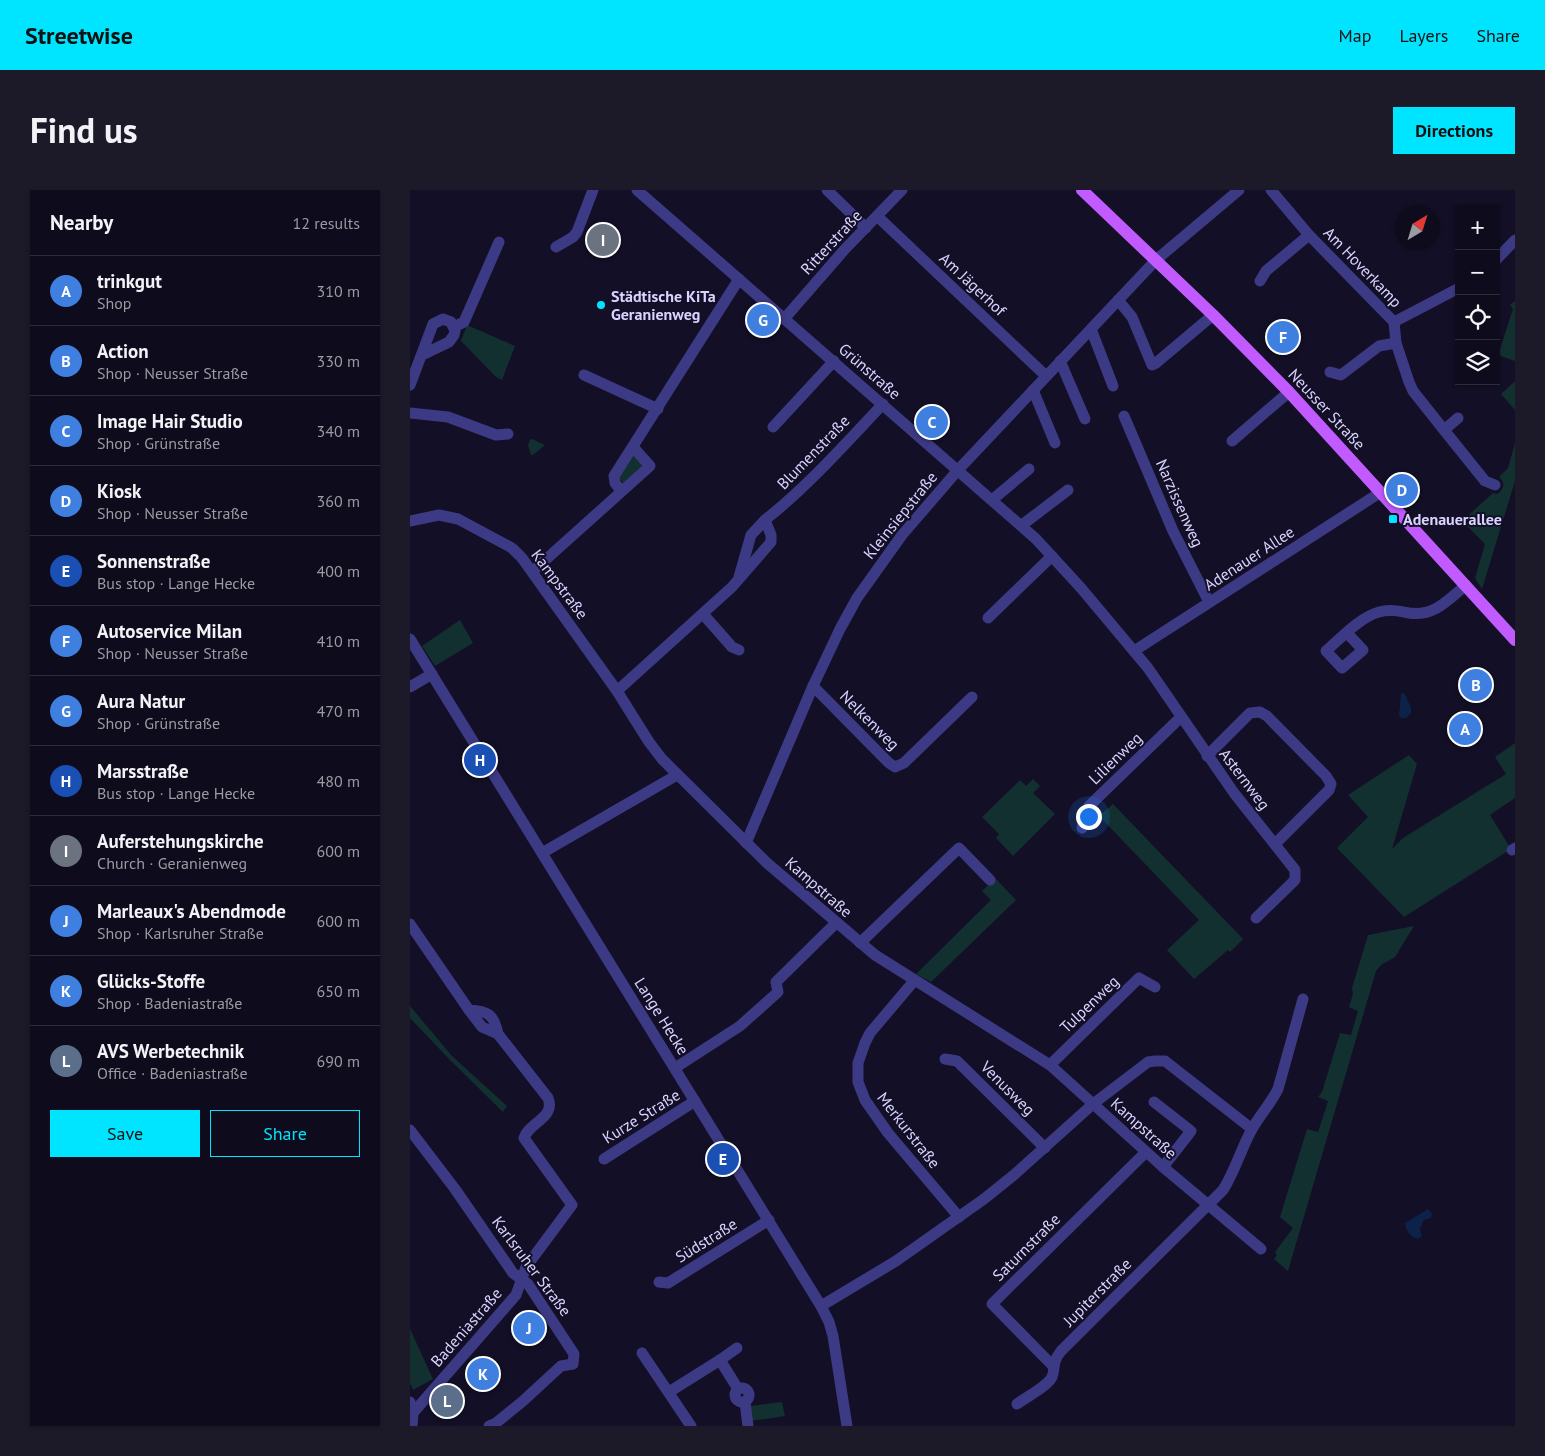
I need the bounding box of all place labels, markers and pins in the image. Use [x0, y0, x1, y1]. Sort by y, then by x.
pin: I [587, 221, 619, 259]
place label: Städtische KiTa Geranienweg [611, 286, 716, 324]
marker: Städtische KiTa Geranienweg [595, 299, 607, 311]
pin: G [747, 301, 779, 339]
pin: F [1267, 318, 1299, 356]
pin: C [916, 403, 948, 441]
pin: D [1386, 471, 1418, 509]
place label: Adenauerallee [1403, 509, 1502, 529]
marker: Adenauerallee [1387, 513, 1399, 525]
pin: B [1460, 666, 1492, 704]
pin: A [1449, 710, 1481, 748]
pin: H [464, 741, 496, 779]
pin: E [707, 1140, 739, 1178]
pin: J [513, 1309, 545, 1347]
pin: K [467, 1355, 499, 1393]
pin: L [431, 1382, 463, 1420]

